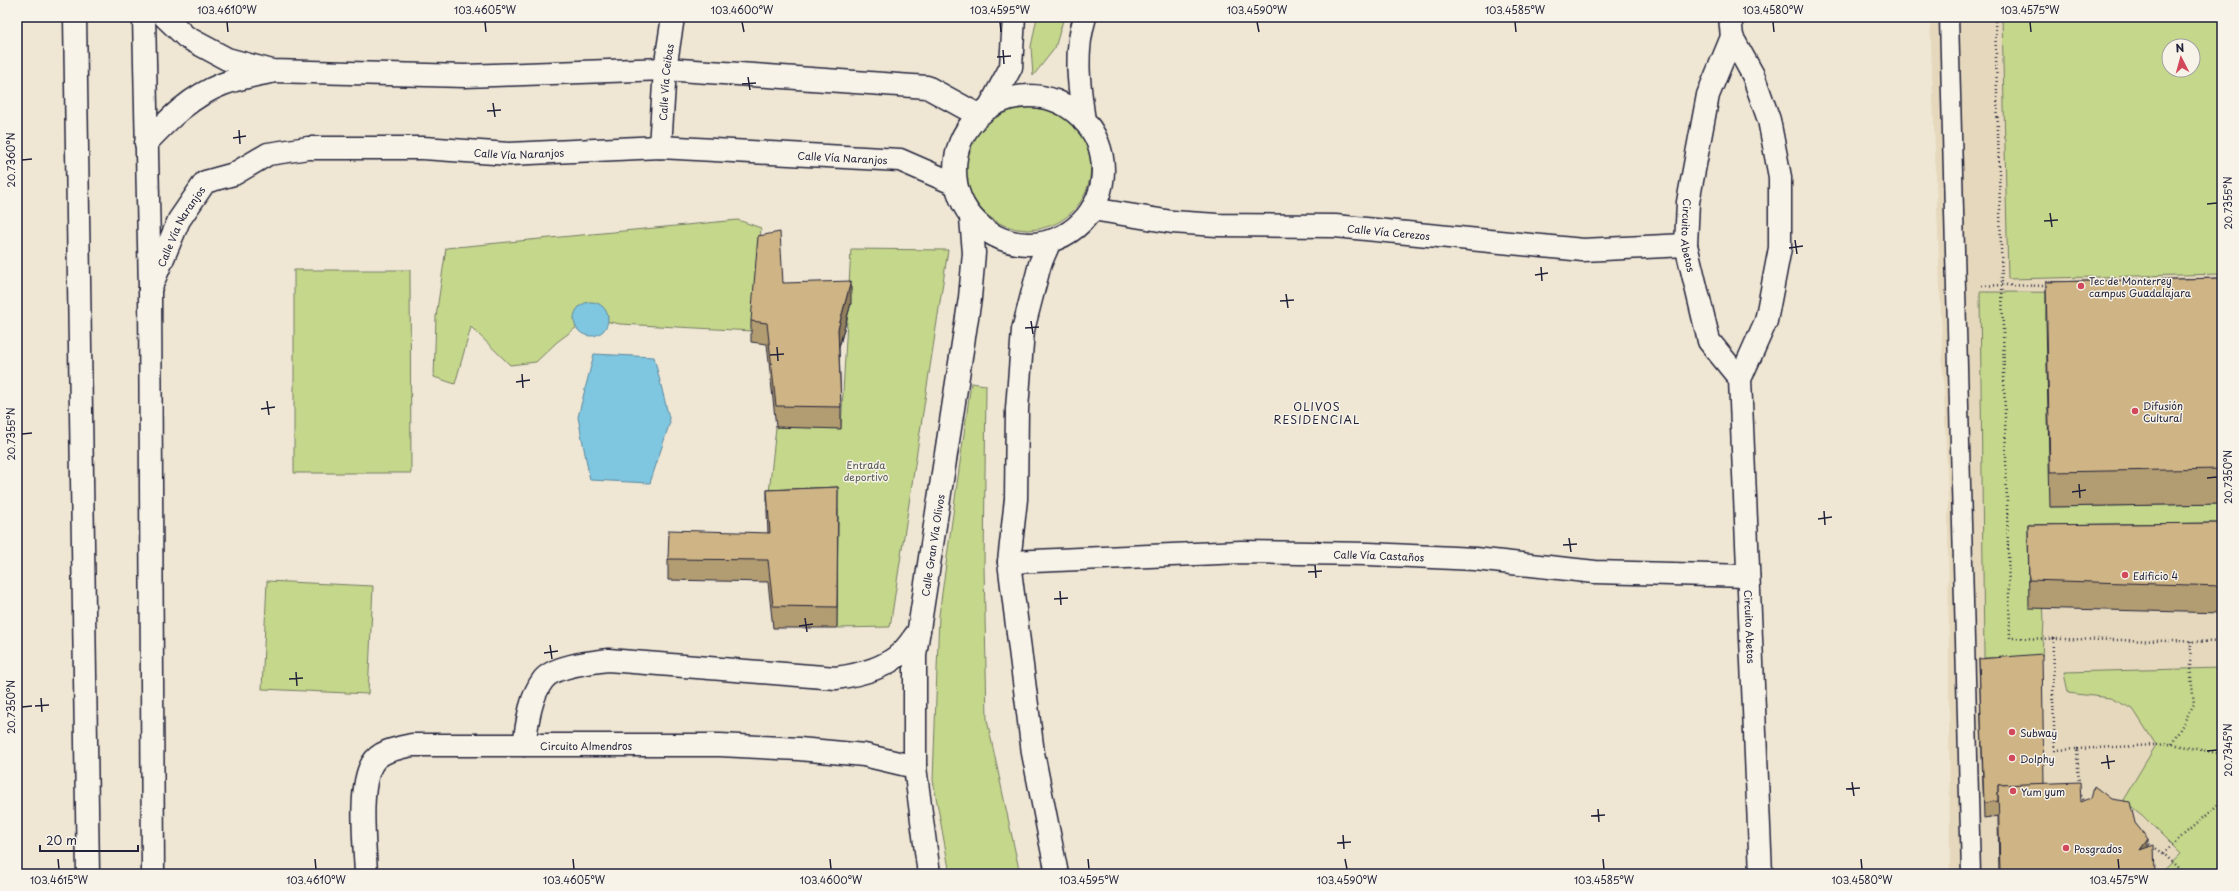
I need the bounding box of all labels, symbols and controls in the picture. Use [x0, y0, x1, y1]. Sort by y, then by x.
text: 103.4610°W [197, 2, 258, 17]
text: 103.4605°W [454, 2, 517, 17]
text: 103.4600°W [711, 2, 774, 17]
text: 103.4595°W [970, 2, 1031, 17]
text: 103.4590°W [1227, 2, 1288, 17]
text: 103.4585°W [1485, 2, 1546, 17]
text: 103.4580°W [1743, 2, 1804, 17]
text: 103.4575°W [2000, 2, 2060, 17]
north arrow [2161, 38, 2201, 78]
text: N [2175, 39, 2185, 56]
street label: Calle Vía Ceibas [654, 42, 676, 121]
text: 20.7360°N [3, 132, 18, 187]
street label: Calle Vía Naranjos [473, 144, 565, 162]
street label: Calle Vía Naranjos [797, 147, 888, 167]
text: 20.7355°N [2220, 176, 2235, 230]
street label: Calle Vía Naranjos [153, 182, 208, 269]
street label: Circuito Abetos [1678, 198, 1700, 274]
street label: Calle Vía Cerezos [1347, 220, 1431, 243]
place label: Tec de Monterrey campus Guadalajara [2089, 273, 2192, 300]
marker: Tec de Monterrey campus Guadalajara [2076, 281, 2086, 291]
district label: OLIVOS RESIDENCIAL [1274, 398, 1360, 428]
place label: Difusión Cultural [2143, 398, 2183, 425]
marker: Difusión Cultural [2130, 406, 2140, 416]
text: 20.7355°N [3, 407, 18, 461]
text: 20.7350°N [2220, 450, 2235, 504]
park label: Entrada deportivo [844, 457, 889, 484]
street label: Calle Gran Vía Olivos [917, 493, 947, 597]
street label: Calle Vía Castaños [1333, 546, 1425, 564]
place label: Edificio 4 [2133, 568, 2178, 583]
marker: Edificio 4 [2120, 570, 2130, 580]
street label: Circuito Abetos [1741, 589, 1760, 664]
text: 20.7350°N [3, 680, 18, 734]
text: 20.7345°N [2220, 723, 2235, 777]
place label: Subway [2020, 725, 2057, 741]
marker: Subway [2007, 727, 2017, 737]
street label: Circuito Almendros [540, 738, 633, 753]
place label: Dolphy [2020, 751, 2055, 767]
marker: Dolphy [2007, 753, 2017, 763]
place label: Yum yum [2021, 784, 2065, 799]
marker: Yum yum [2008, 786, 2018, 796]
scale bar [40, 827, 138, 853]
text: 20 m [46, 831, 77, 849]
place label: Posgrados [2074, 841, 2122, 856]
marker: Posgrados [2061, 843, 2071, 853]
text: 103.4615°W [30, 872, 89, 887]
text: 103.4610°W [286, 872, 347, 887]
text: 103.4605°W [543, 872, 606, 887]
text: 103.4600°W [800, 872, 863, 887]
text: 103.4595°W [1059, 872, 1120, 887]
text: 103.4590°W [1317, 872, 1378, 887]
text: 103.4585°W [1574, 872, 1635, 887]
text: 103.4580°W [1832, 872, 1893, 887]
text: 103.4575°W [2089, 872, 2149, 887]

